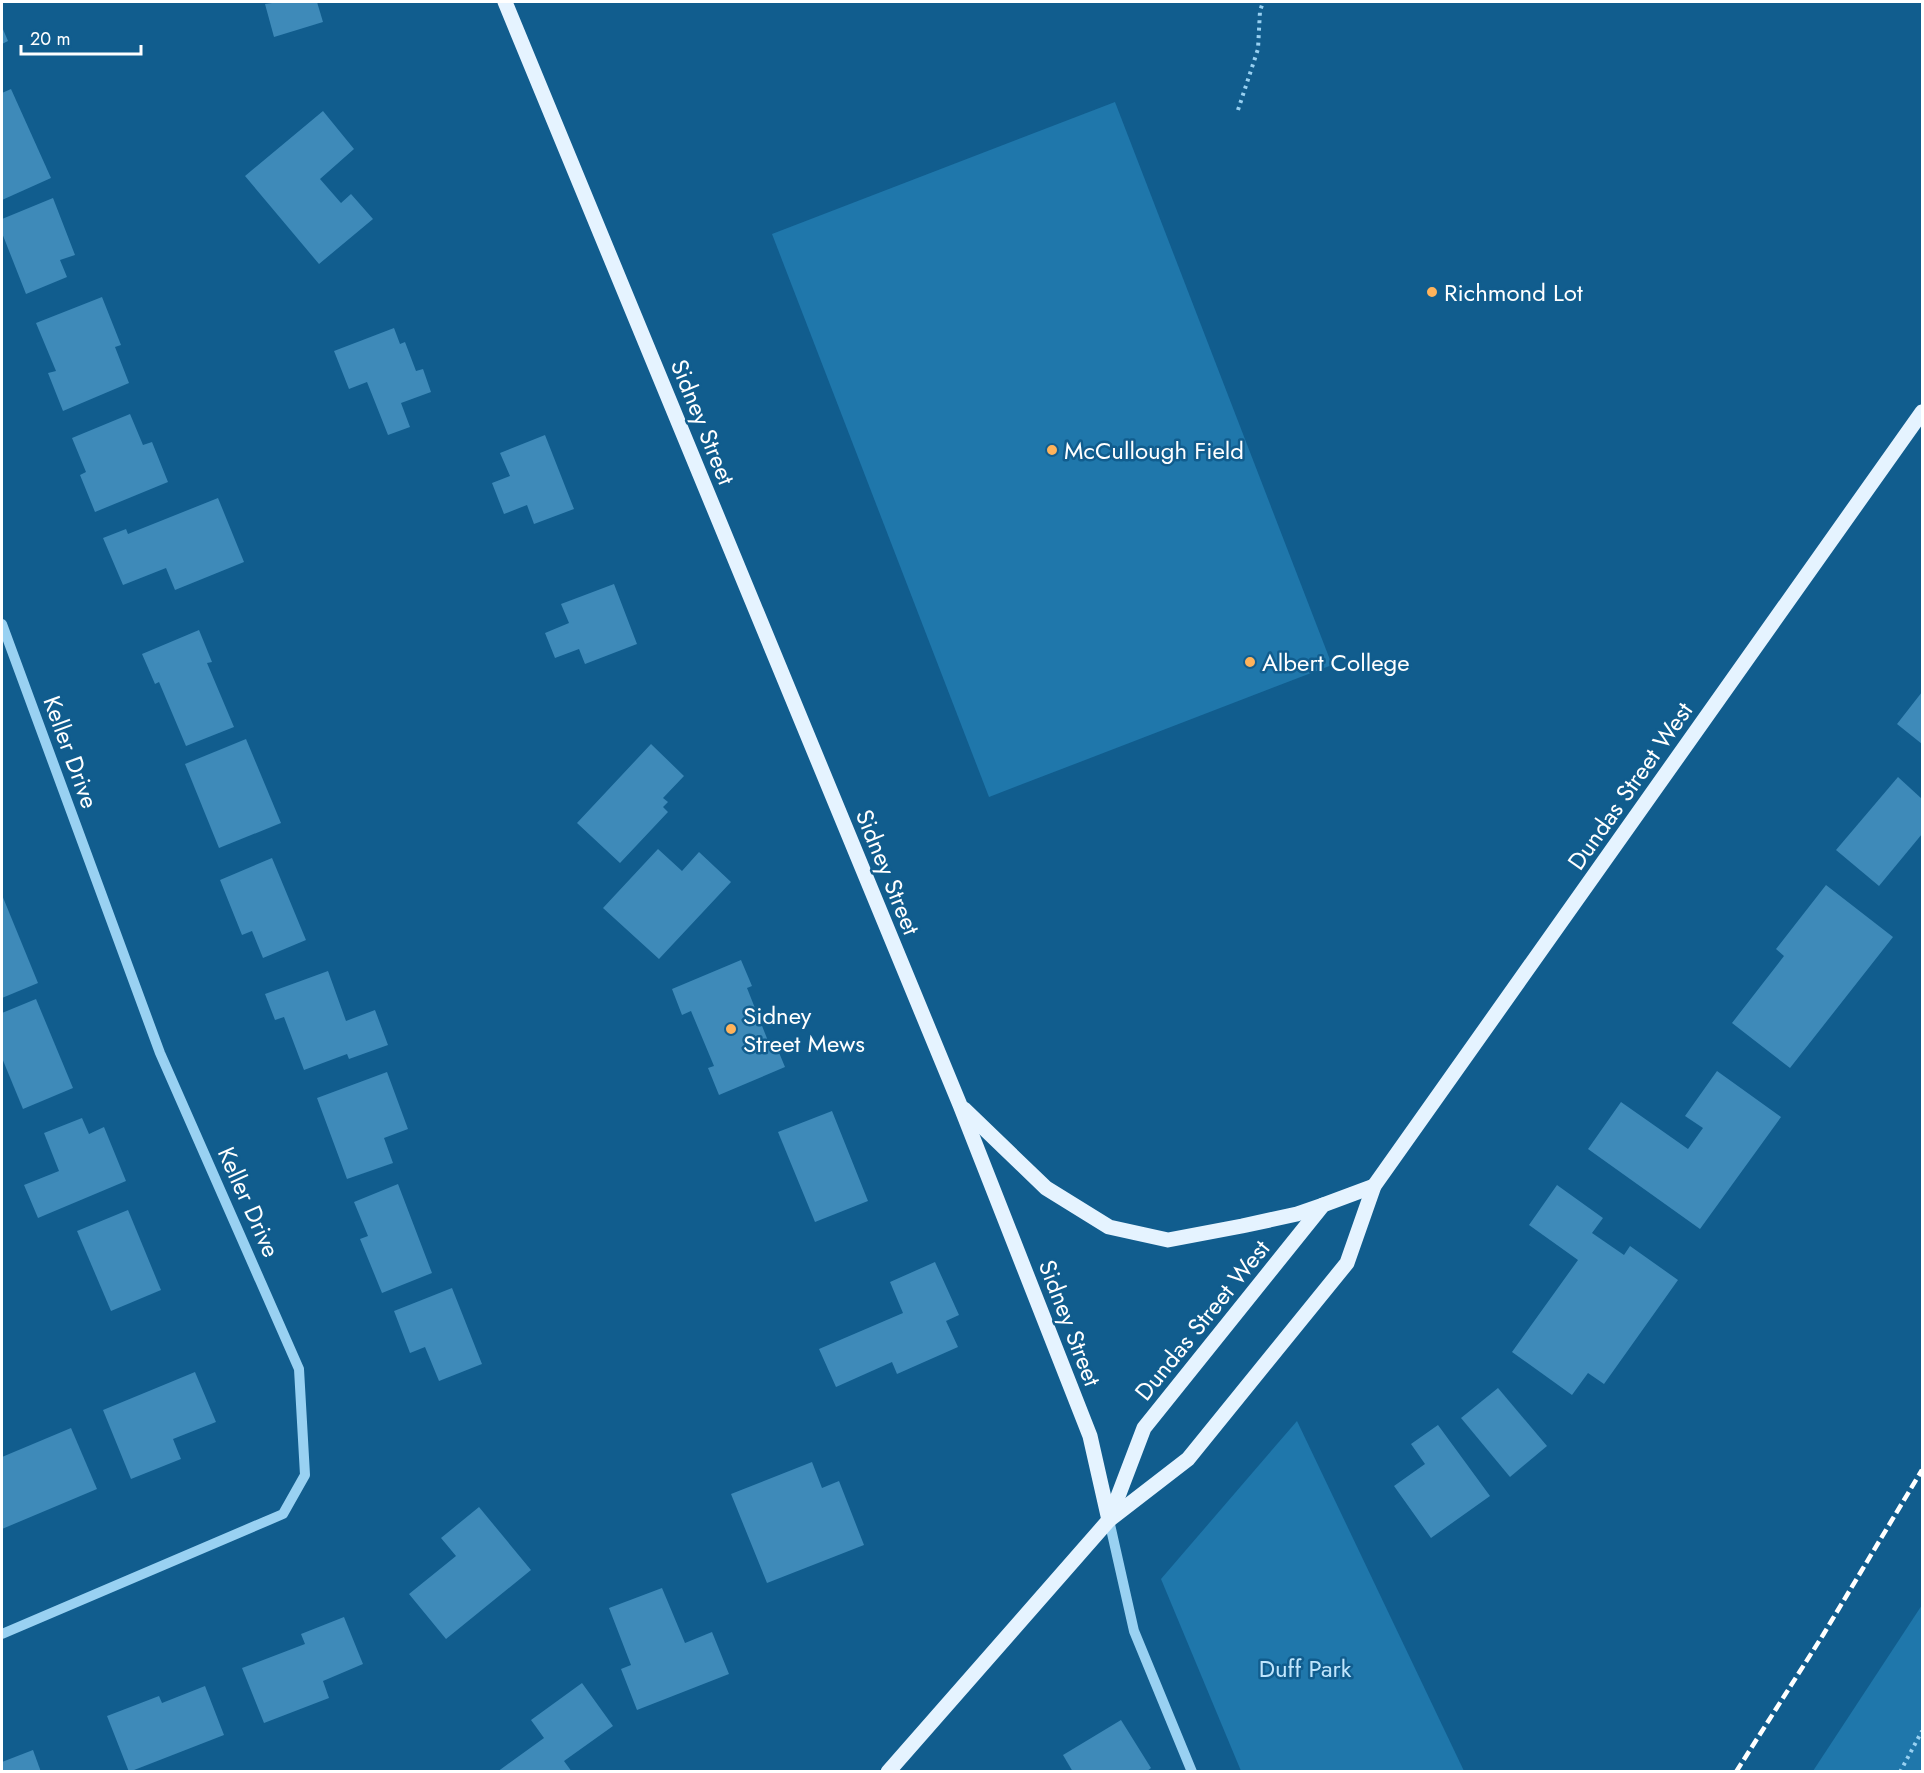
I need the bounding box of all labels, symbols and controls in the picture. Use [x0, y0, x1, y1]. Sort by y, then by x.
scale bar [21, 18, 141, 56]
text: 20 m [30, 26, 70, 52]
place label: Richmond Lot [1444, 275, 1583, 310]
marker: Richmond Lot [1425, 285, 1439, 299]
street label: Sidney Street [662, 354, 744, 490]
place label: McCullough Field [1064, 433, 1244, 468]
marker: McCullough Field [1045, 443, 1059, 457]
place label: Albert College [1262, 645, 1410, 680]
marker: Albert College [1243, 655, 1257, 669]
street label: Keller Drive [34, 691, 108, 813]
street label: Dundas Street West [1559, 695, 1701, 877]
street label: Sidney Street [847, 804, 929, 940]
place label: Sidney Street Mews [743, 998, 865, 1061]
marker: Sidney Street Mews [724, 1022, 738, 1036]
street label: Keller Drive [209, 1141, 289, 1263]
street label: Dundas Street West [1126, 1232, 1278, 1408]
street label: Sidney Street [1030, 1255, 1110, 1391]
park label: Duff Park [1259, 1651, 1352, 1686]

